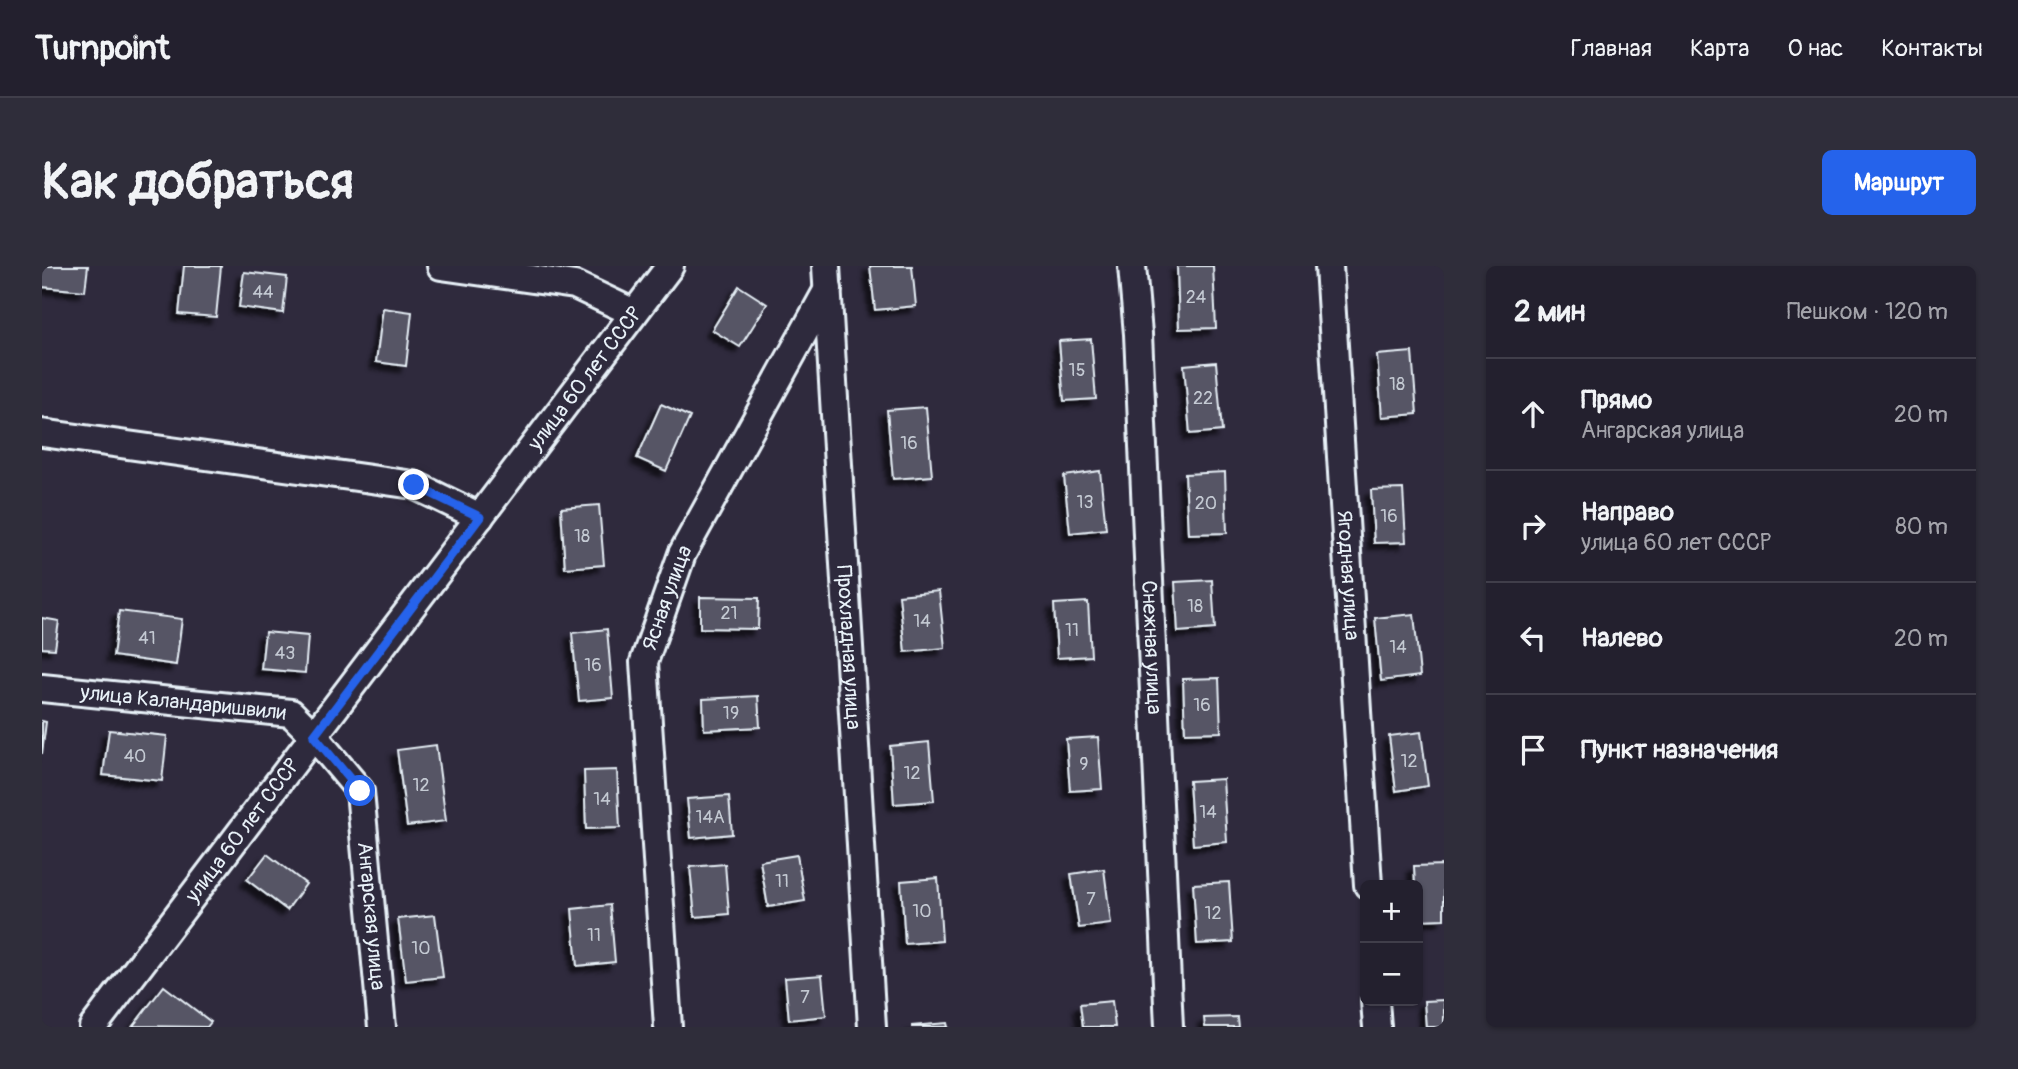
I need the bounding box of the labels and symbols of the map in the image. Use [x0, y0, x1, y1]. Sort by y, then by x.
house number: 44 [253, 281, 274, 304]
house number: 24 [1186, 286, 1207, 309]
street label: улица 60 лет СССР [521, 300, 648, 457]
house number: 15 [1069, 359, 1085, 382]
house number: 18 [1389, 373, 1405, 396]
house number: 22 [1193, 387, 1213, 410]
house number: 16 [900, 432, 918, 455]
route end [398, 469, 429, 500]
house number: 13 [1076, 491, 1094, 514]
house number: 20 [1195, 492, 1217, 515]
house number: 16 [1380, 505, 1398, 528]
street label: Ягодная улица [1331, 510, 1366, 641]
house number: 18 [574, 525, 590, 548]
street label: Ясная улица [636, 540, 698, 654]
street label: Прохладная улица [831, 564, 867, 730]
street label: Снежная улица [1136, 580, 1169, 715]
house number: 18 [1187, 595, 1203, 618]
house number: 21 [720, 602, 738, 625]
house number: 14 [913, 610, 931, 633]
house number: 11 [1065, 619, 1079, 642]
house number: 41 [138, 627, 156, 650]
house number: 14 [1389, 636, 1407, 659]
house number: 43 [275, 642, 295, 665]
house number: 16 [584, 654, 602, 677]
street label: улица Каландаришвили [78, 678, 287, 726]
house number: 16 [1193, 694, 1211, 717]
house number: 19 [723, 702, 739, 725]
house number: 40 [124, 745, 146, 768]
house number: 12 [1400, 750, 1418, 773]
street label: улица 60 лет СССР [178, 752, 306, 908]
house number: 9 [1079, 753, 1089, 776]
house number: 12 [903, 762, 921, 785]
house number: 12 [412, 774, 430, 797]
route start [344, 775, 375, 806]
house number: 14 [593, 788, 611, 811]
house number: 14 [1199, 801, 1217, 824]
house number: 14А [695, 806, 725, 829]
street label: Ангарская улица [351, 841, 392, 991]
house number: 11 [775, 870, 789, 893]
house number: 7 [1086, 888, 1096, 911]
house number: 10 [912, 900, 932, 923]
house number: 12 [1204, 902, 1222, 925]
house number: 11 [587, 924, 601, 947]
house number: 10 [411, 937, 431, 960]
house number: 7 [800, 986, 810, 1009]

